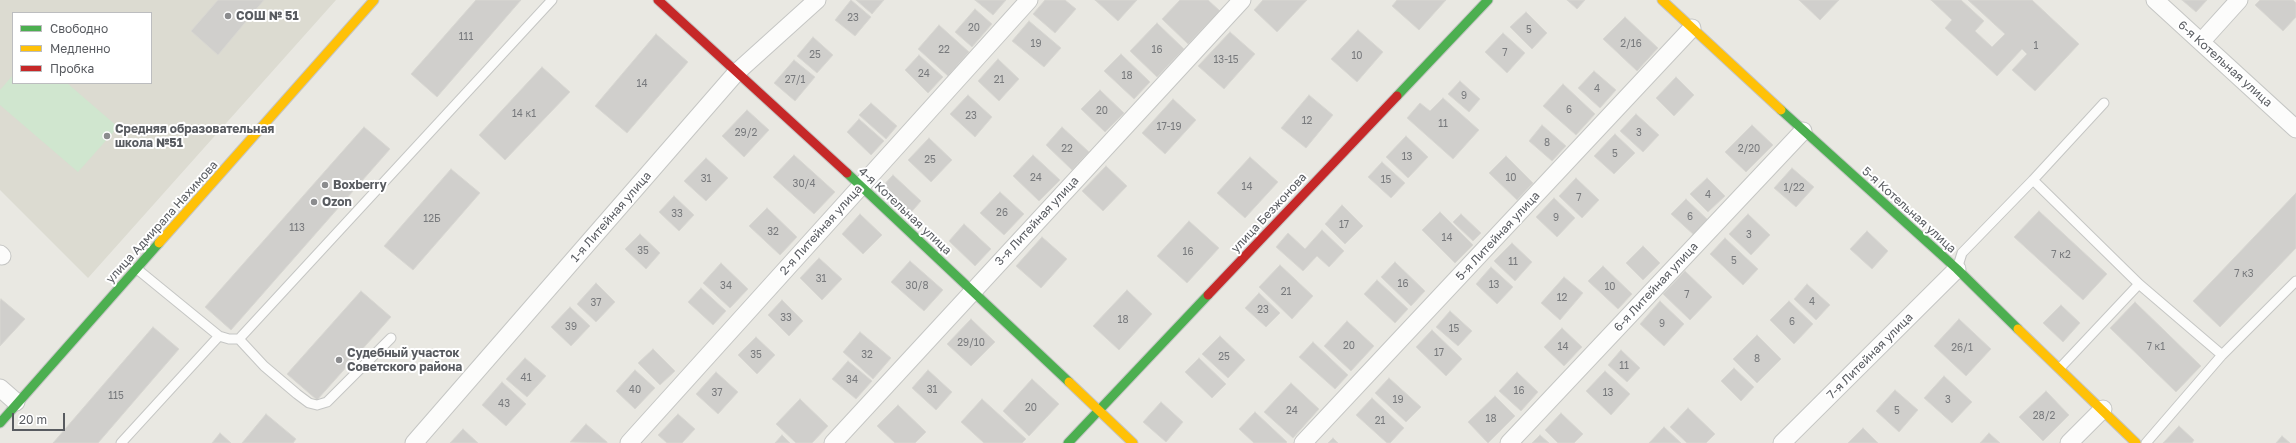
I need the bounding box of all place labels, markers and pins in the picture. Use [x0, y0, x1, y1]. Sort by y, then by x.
place label: СОШ № 51 [236, 9, 299, 23]
marker: СОШ № 51 [223, 11, 233, 21]
place label: Средняя образовательная школа №51 [115, 122, 274, 150]
marker: Средняя образовательная школа №51 [102, 131, 112, 141]
place label: Boxberry [333, 178, 387, 192]
marker: Boxberry [320, 180, 330, 190]
place label: Ozon [322, 195, 352, 209]
marker: Ozon [309, 197, 319, 207]
place label: Судебный участок Советского района [347, 346, 462, 374]
marker: Судебный участок Советского района [334, 355, 344, 365]

